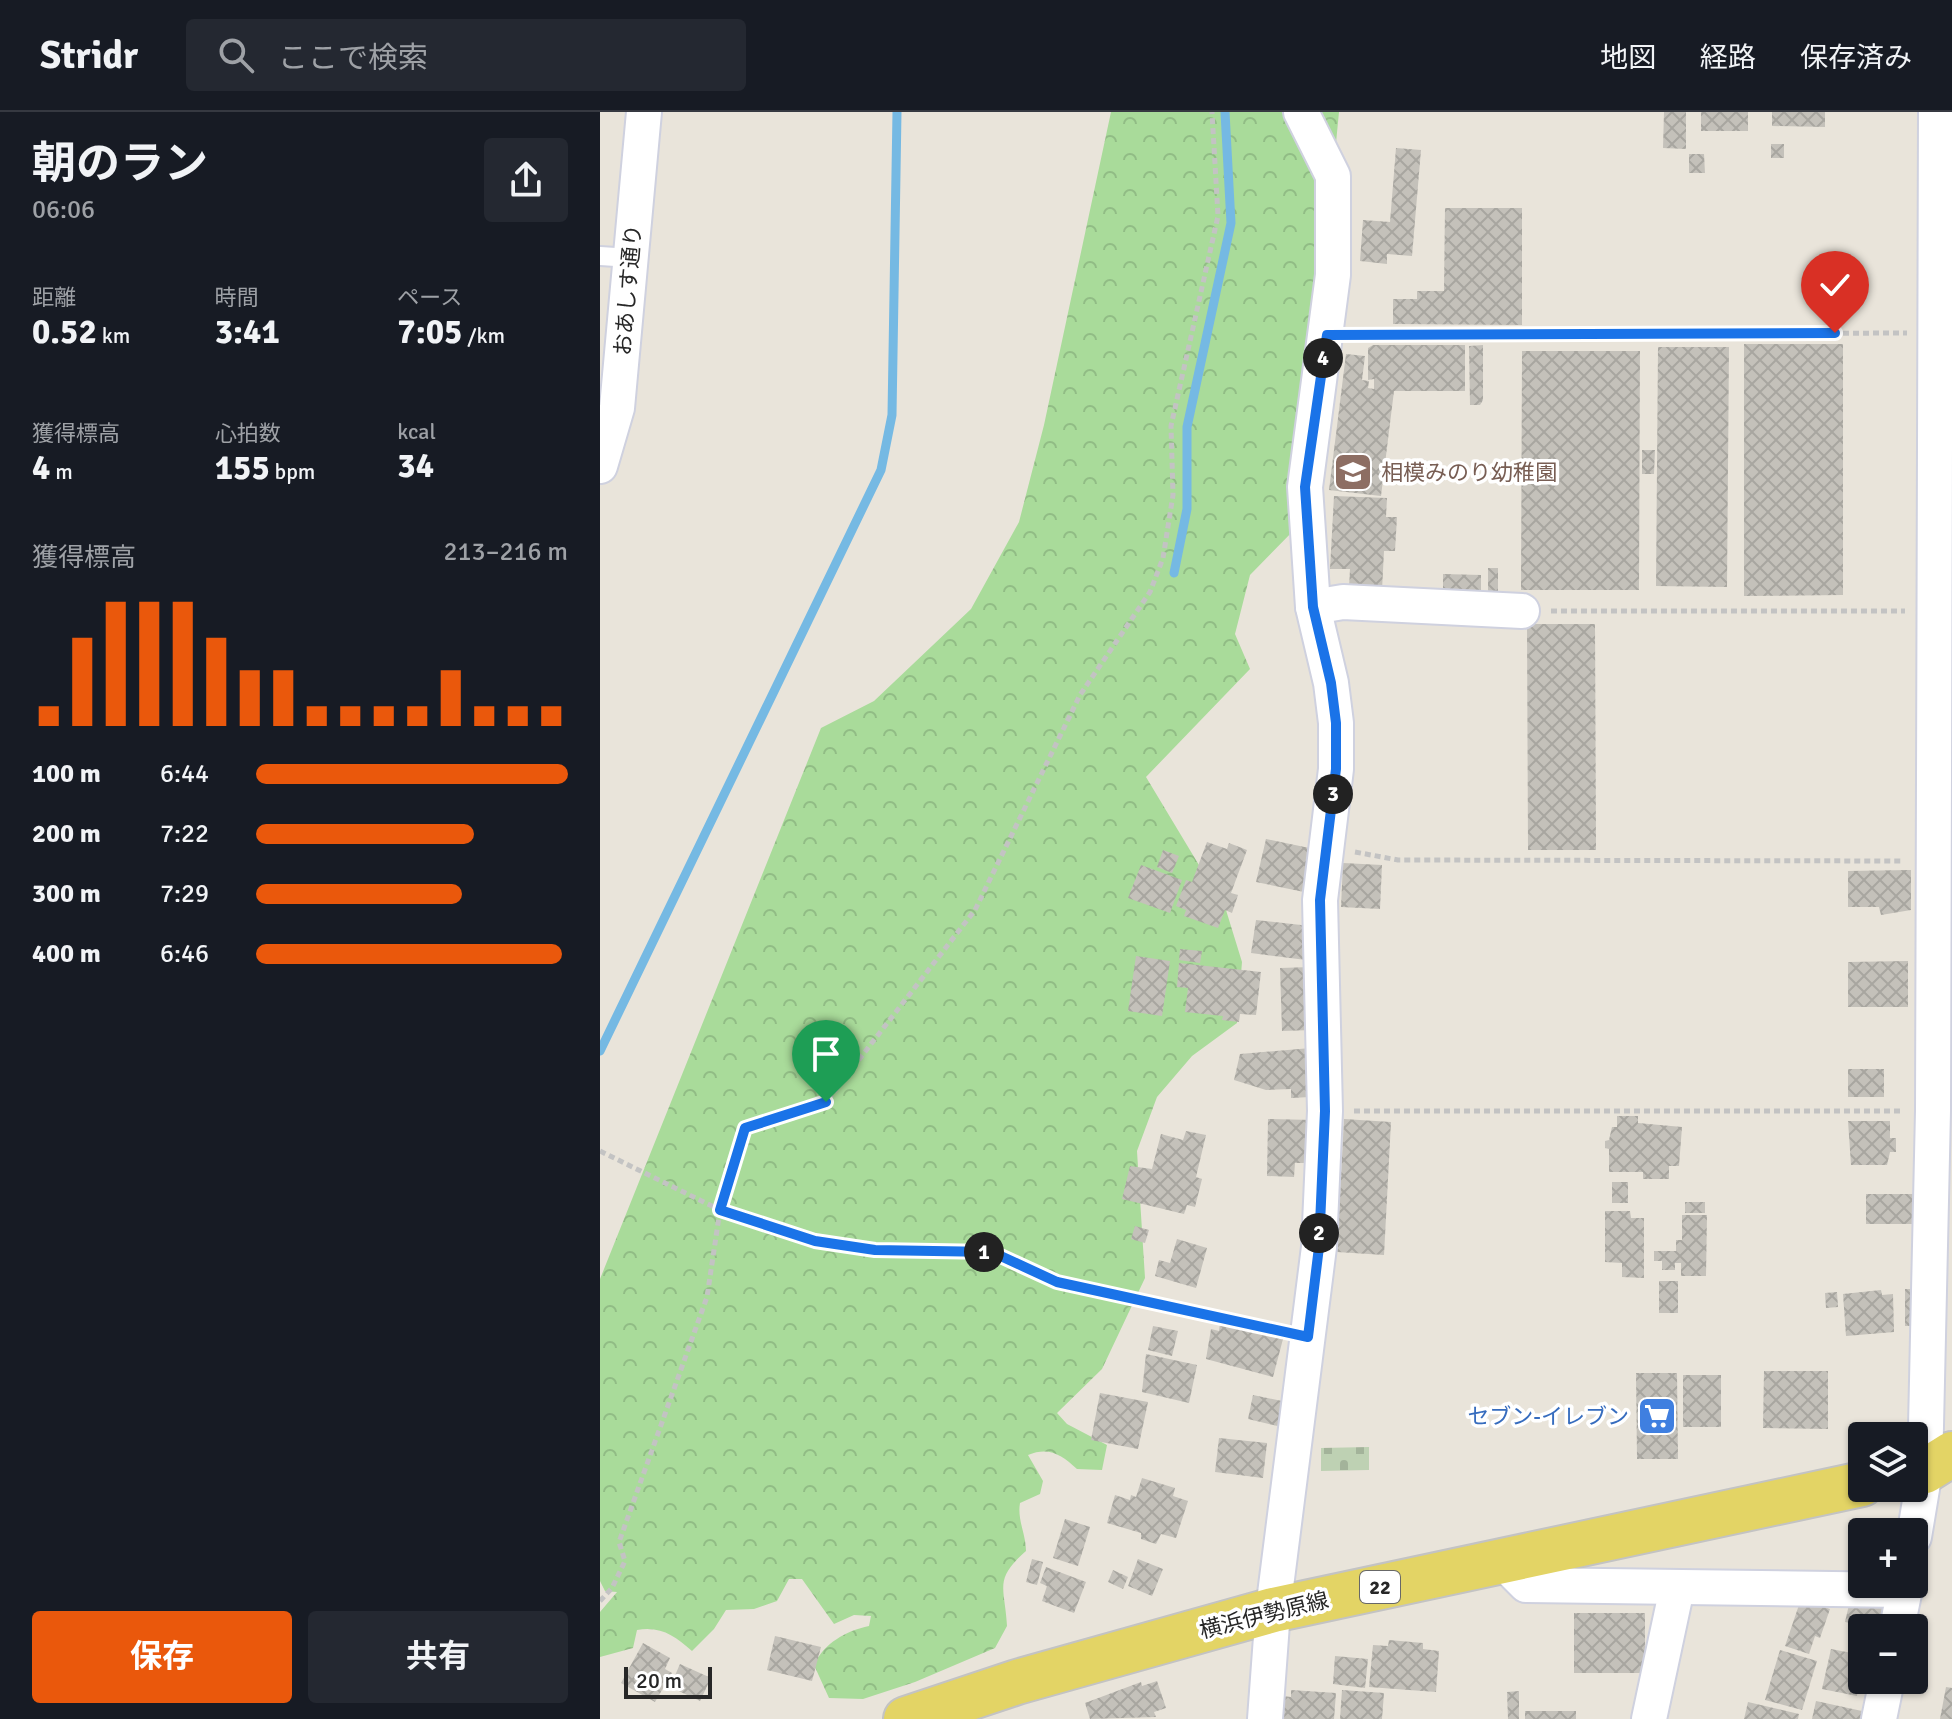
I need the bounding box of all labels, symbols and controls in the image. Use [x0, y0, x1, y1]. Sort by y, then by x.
search box [186, 19, 746, 91]
text: Stridr [40, 32, 138, 79]
icon: search [214, 33, 258, 77]
text: ここで検索 [278, 40, 428, 77]
text: 地図 [1600, 41, 1656, 75]
text: 経路 [1700, 41, 1756, 75]
text: 保存済み [1800, 41, 1912, 75]
text: 朝のラン [32, 137, 208, 191]
button: share [484, 138, 568, 222]
text: 06:06 [32, 194, 95, 226]
street label: おあしす通り [609, 223, 647, 357]
pin [1801, 251, 1869, 333]
icon: check [1813, 263, 1857, 307]
text: 距離 [32, 284, 76, 311]
text: 時間 [215, 284, 259, 311]
text: ペース [397, 284, 462, 311]
text: 0.52 [32, 311, 97, 353]
text: 3:41 [215, 311, 280, 353]
text: 7:05 [397, 311, 462, 353]
text: km [97, 322, 130, 349]
text: /km [462, 322, 505, 349]
pin: 4 [1303, 338, 1343, 378]
text: 4 [1317, 344, 1329, 371]
text: kcal [397, 418, 436, 445]
text: 獲得標高 [32, 420, 120, 447]
text: 心拍数 [215, 420, 281, 447]
text: 34 [397, 445, 434, 487]
text: 4 [32, 447, 50, 489]
text: 155 [215, 447, 270, 489]
school or university icon: 相模みのり幼稚園 [1332, 451, 1374, 493]
text: m [50, 458, 73, 485]
text: bpm [270, 458, 315, 485]
place label: 相模みのり幼稚園 [1381, 459, 1557, 486]
text: 213–216 m [444, 536, 568, 568]
text: 獲得標高 [32, 542, 136, 574]
text: 100 m [32, 758, 101, 790]
text: 6:44 [160, 758, 209, 790]
pin: 3 [1313, 774, 1353, 814]
text: 3 [1327, 780, 1339, 807]
text: 200 m [32, 818, 101, 850]
text: 7:22 [160, 818, 209, 850]
text: 300 m [32, 878, 101, 910]
text: 7:29 [160, 878, 209, 910]
text: 400 m [32, 938, 101, 970]
text: 6:46 [160, 938, 209, 970]
pin [792, 1020, 860, 1102]
icon: arrive [804, 1032, 848, 1076]
pin: 2 [1299, 1213, 1339, 1253]
text: 2 [1313, 1219, 1325, 1246]
pin: 1 [964, 1232, 1004, 1272]
text: 1 [978, 1238, 990, 1265]
supermarket icon: セブン-イレブン [1636, 1395, 1678, 1437]
place label: セブン-イレブン [1467, 1403, 1629, 1430]
map controls [1848, 1422, 1928, 1694]
button: layers [1848, 1422, 1928, 1502]
button: + [1848, 1518, 1928, 1598]
road number: 22 [1360, 1571, 1400, 1603]
street label: 横浜伊勢原線 [1197, 1586, 1331, 1644]
button: 保存 [32, 1611, 292, 1703]
button: 共有 [308, 1611, 568, 1703]
button: − [1848, 1614, 1928, 1694]
scale bar [624, 1663, 712, 1699]
text: 20 m [636, 1667, 682, 1694]

